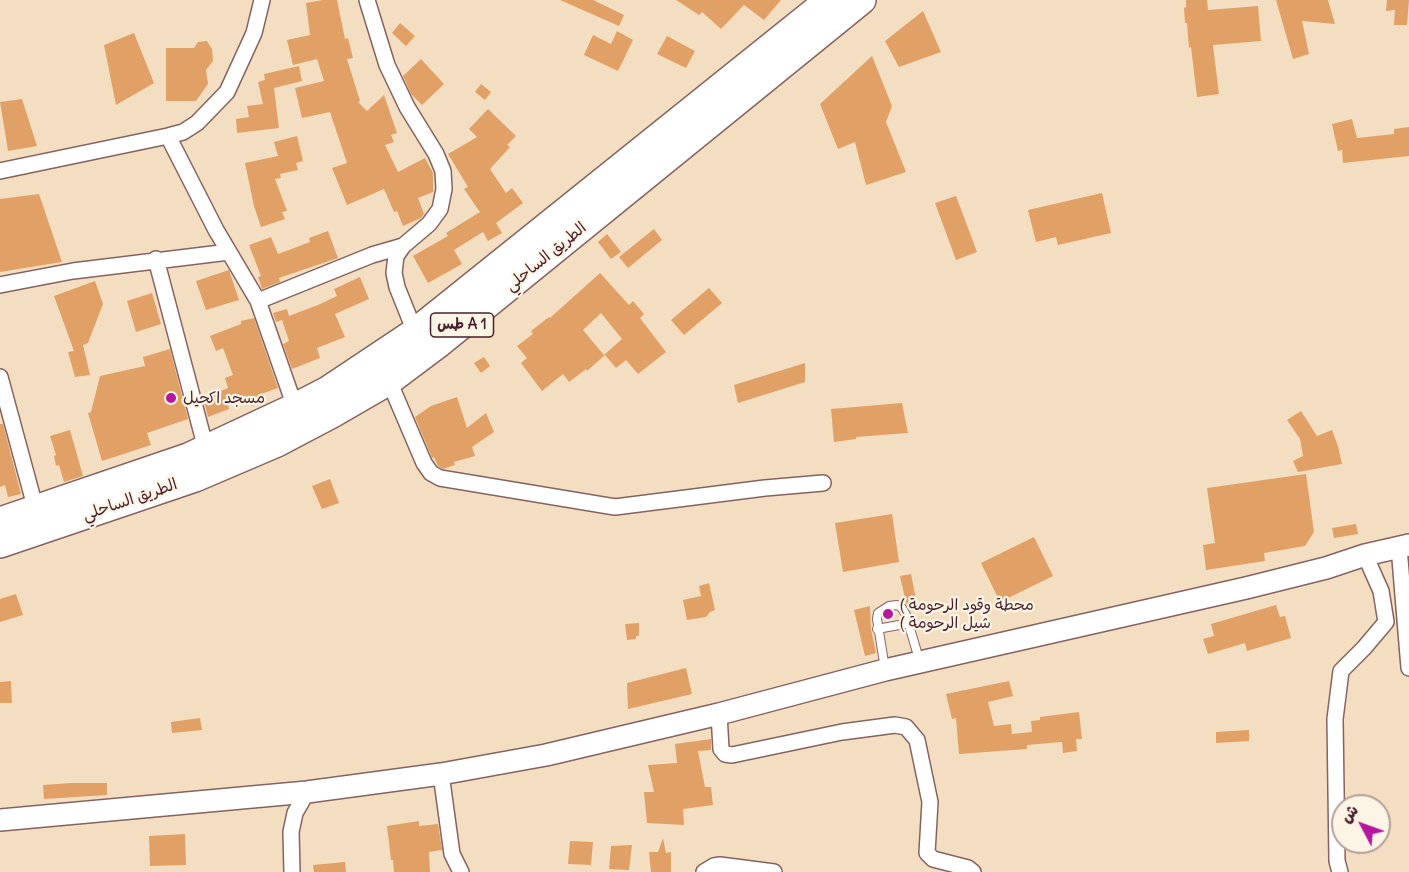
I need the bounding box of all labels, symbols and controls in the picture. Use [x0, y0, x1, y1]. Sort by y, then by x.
street label: الطريق الساحلي [502, 218, 590, 296]
road number: طس A 1 [430, 313, 494, 337]
place label: مسجد اكحيل [183, 388, 265, 408]
marker: مسجد اكحيل [164, 391, 178, 405]
street label: الطريق الساحلي [80, 475, 180, 525]
place label: ( محطة وقود الرحومة ( شيل الرحومة [900, 595, 1034, 633]
marker: ( محطة وقود الرحومة ( شيل الرحومة [881, 607, 895, 621]
north arrow [1331, 794, 1391, 854]
text: ش [1336, 800, 1362, 827]

